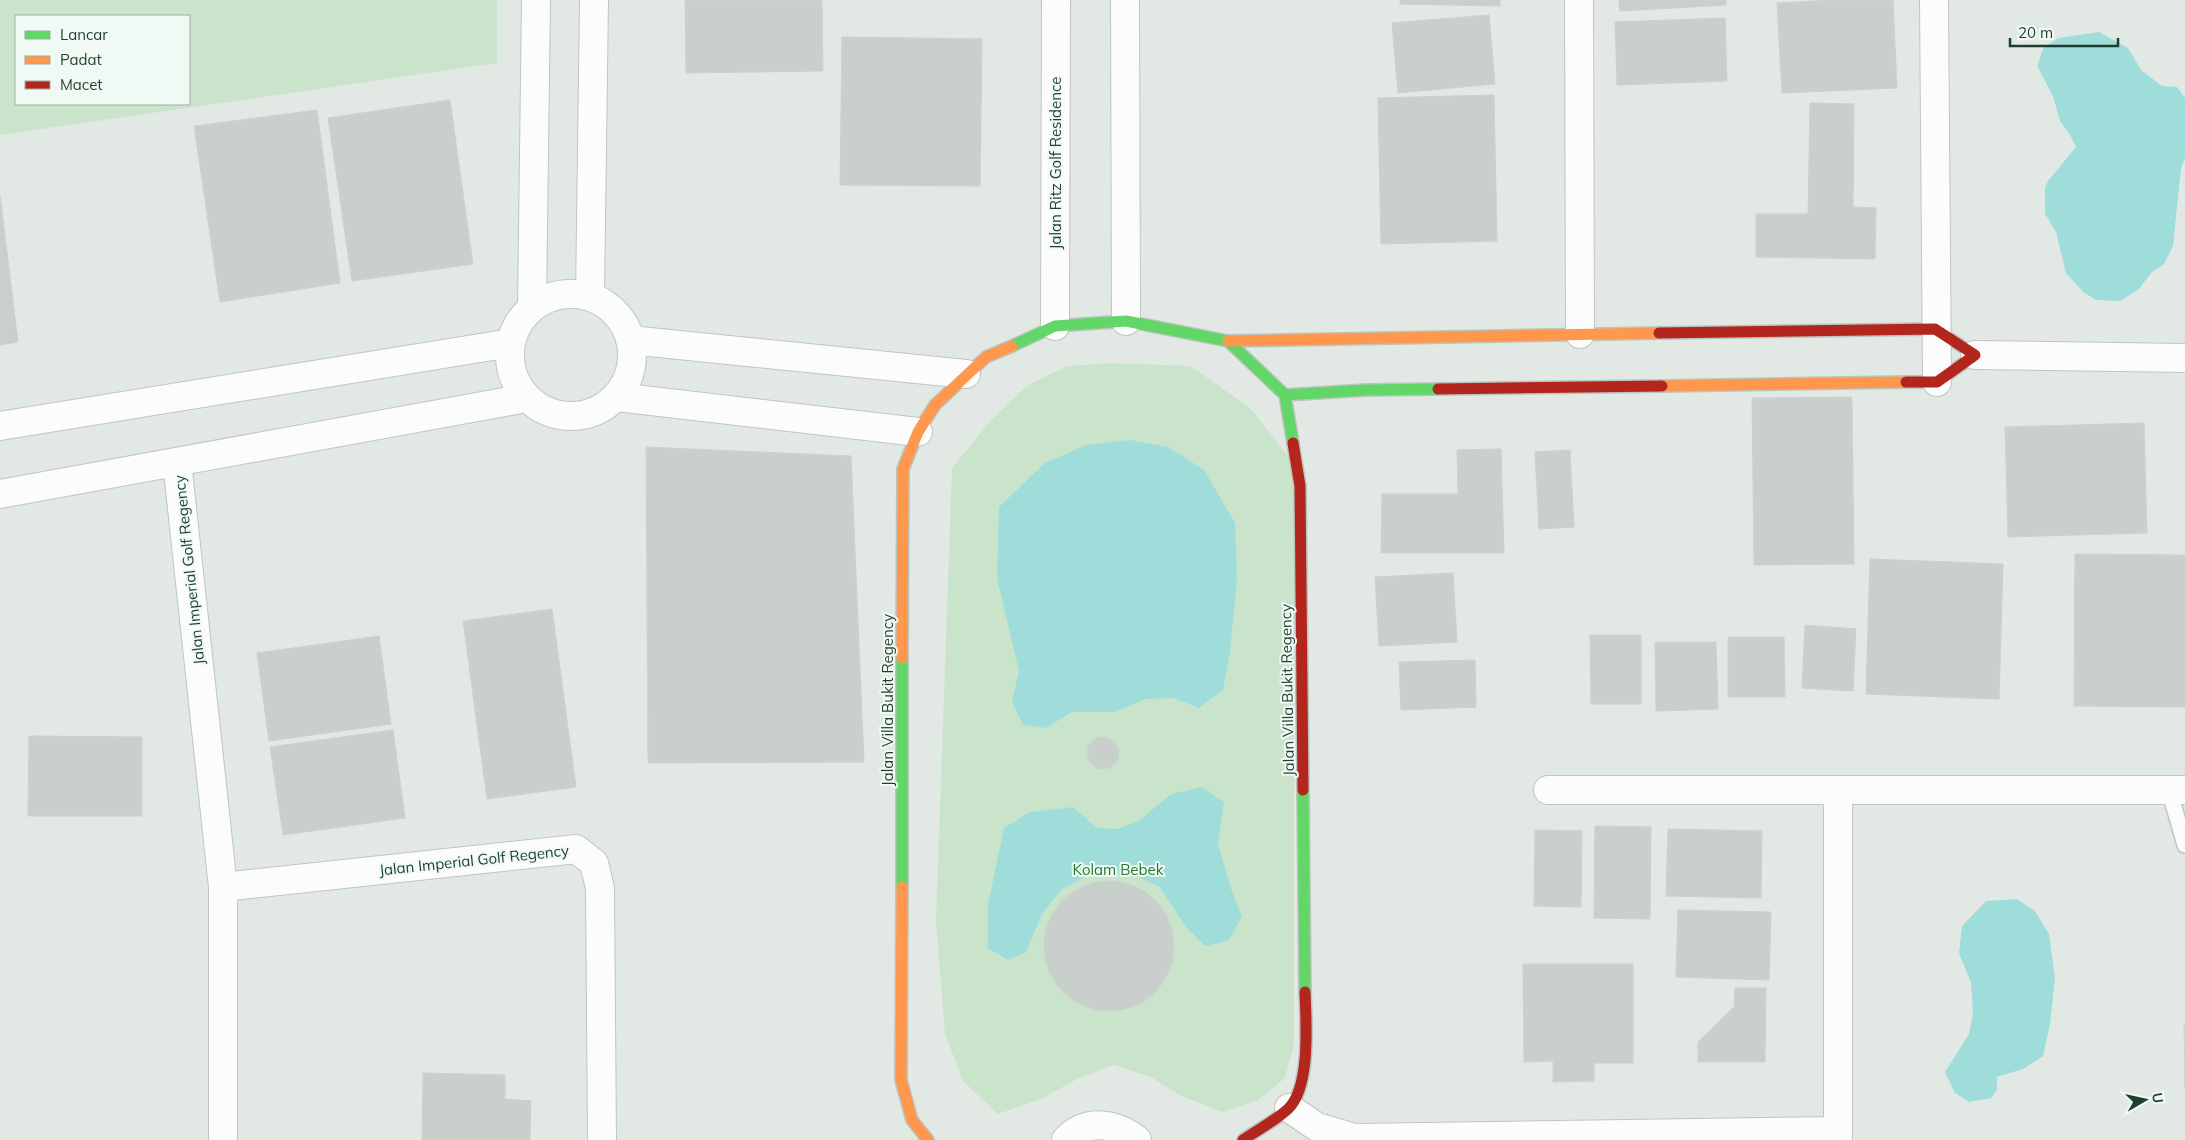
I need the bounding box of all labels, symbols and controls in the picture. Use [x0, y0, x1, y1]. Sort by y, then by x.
legend [15, 15, 190, 105]
scale bar [2010, 15, 2118, 47]
text: 20 m [2018, 23, 2053, 42]
text: Lancar [60, 25, 108, 44]
text: Padat [60, 50, 102, 69]
text: Macet [60, 75, 103, 94]
street label: Jalan Ritz Golf Residence [1046, 77, 1065, 249]
street label: Jalan Imperial Golf Regency [170, 474, 208, 666]
street label: Jalan Villa Bukit Regency [1276, 604, 1298, 776]
street label: Jalan Villa Bukit Regency [878, 614, 897, 786]
street label: Jalan Imperial Golf Regency [378, 841, 570, 879]
park label: Kolam Bebek [1073, 860, 1164, 879]
north arrow [2120, 1075, 2170, 1125]
text: U [2148, 1091, 2168, 1104]

